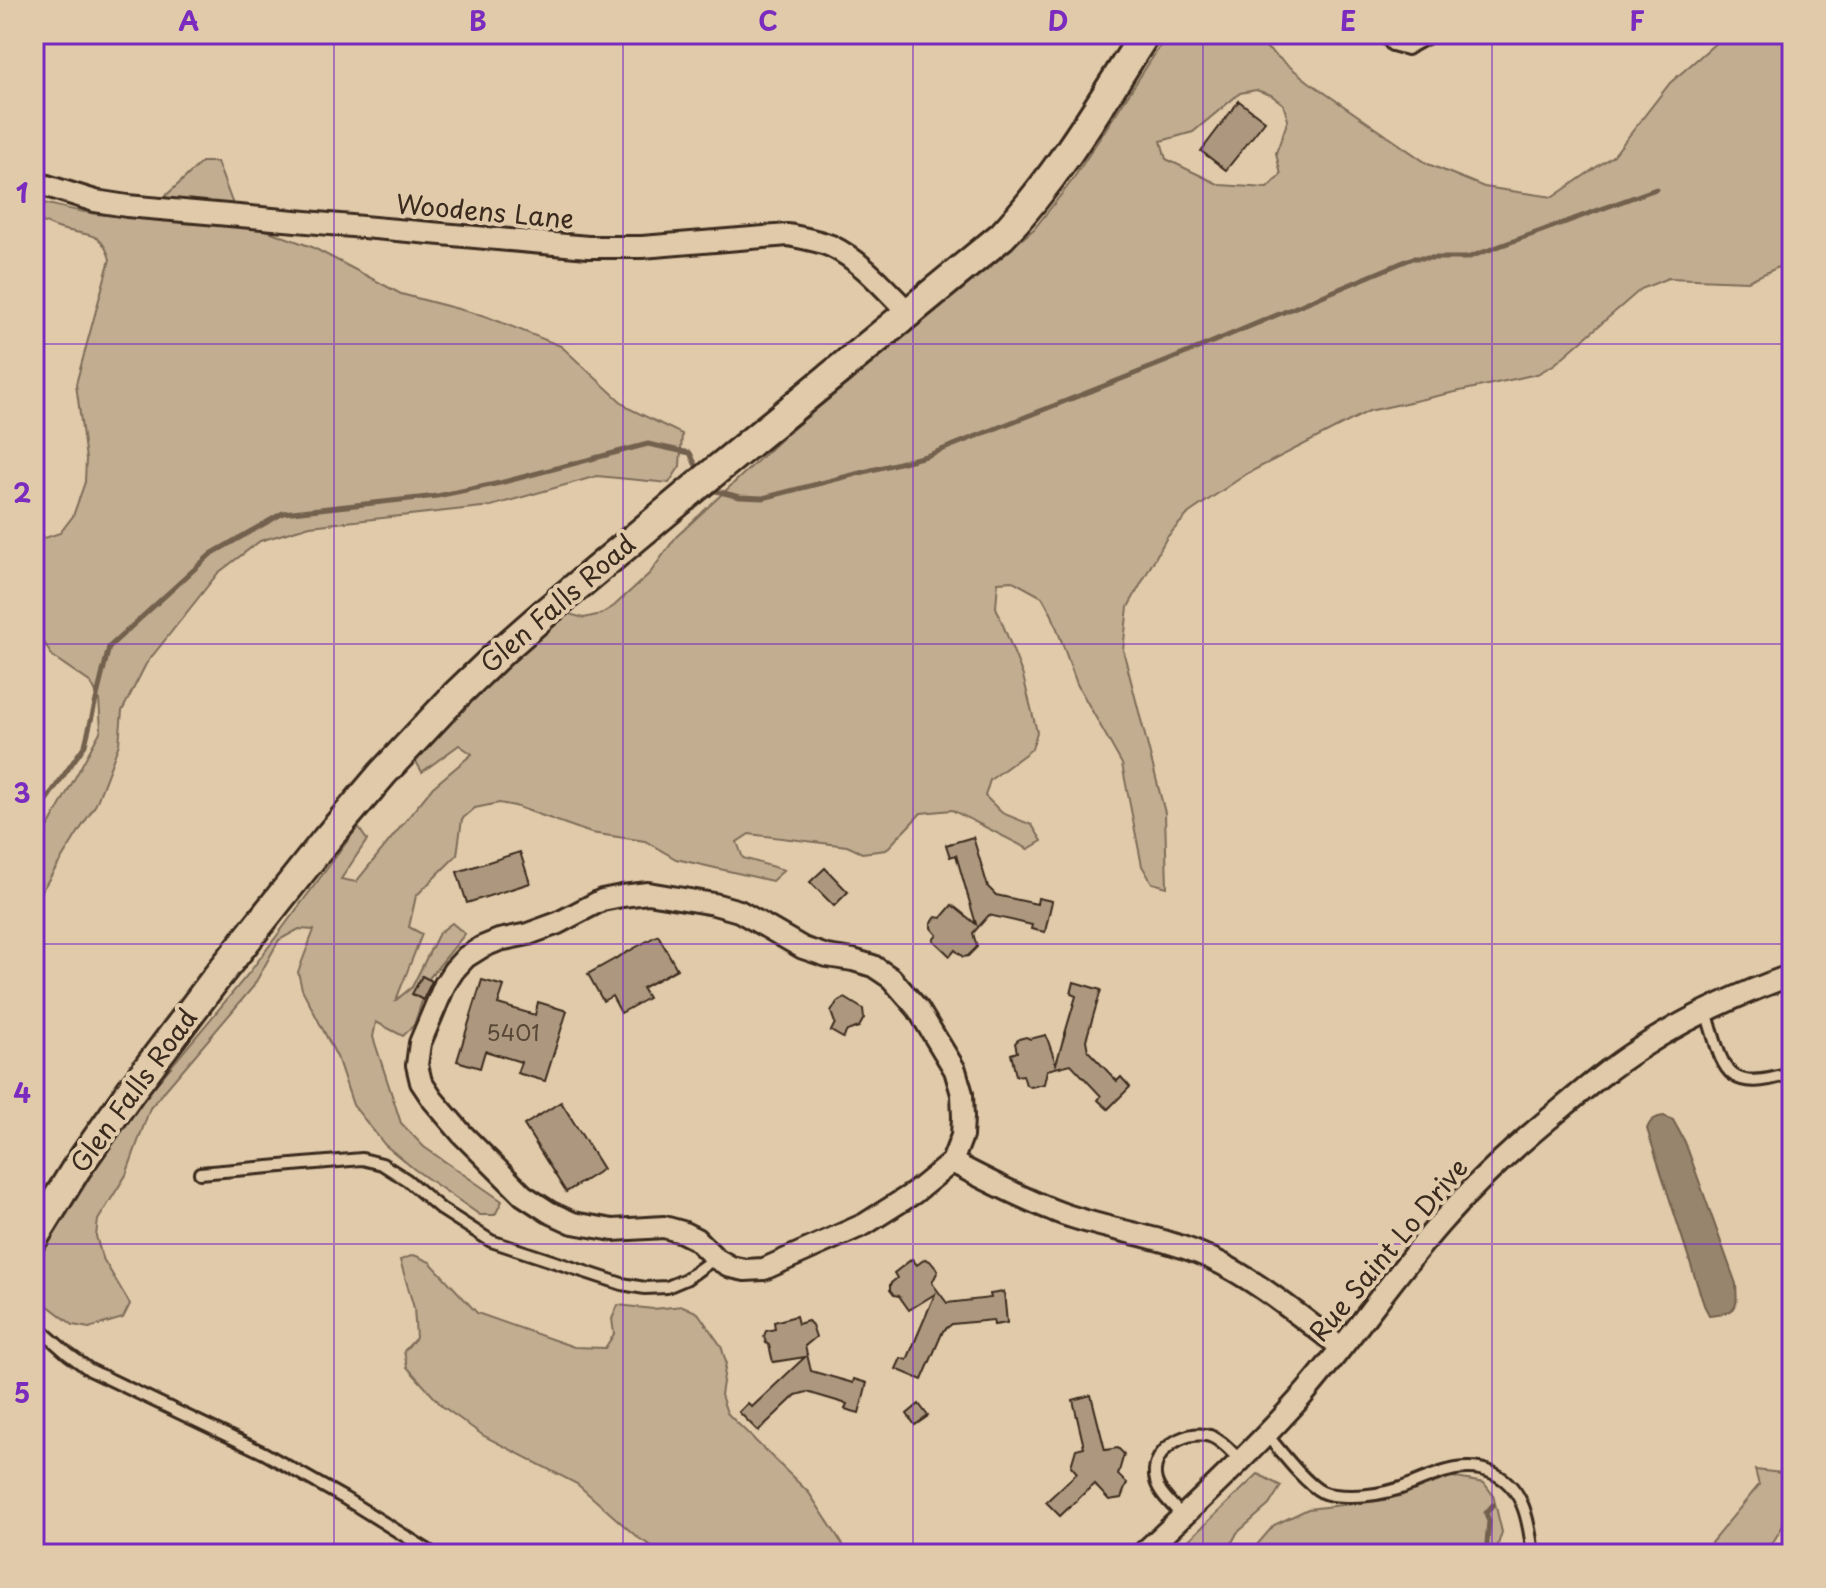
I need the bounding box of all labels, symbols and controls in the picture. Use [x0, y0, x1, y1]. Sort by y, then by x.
text: A [179, 1, 199, 40]
text: B [469, 1, 487, 40]
text: C [758, 1, 778, 40]
text: D [1048, 1, 1068, 40]
text: E [1340, 1, 1356, 40]
text: F [1629, 1, 1645, 40]
text: 1 [16, 173, 28, 212]
street label: Woodens Lane [394, 183, 576, 238]
text: 2 [13, 473, 31, 512]
street label: Glen Falls Road [471, 524, 643, 681]
text: 3 [13, 773, 31, 812]
street label: Glen Falls Road [60, 1000, 206, 1180]
house number: 5401 [486, 1015, 540, 1048]
text: 4 [13, 1073, 31, 1112]
street label: Rue Saint Lo Drive [1299, 1149, 1476, 1349]
text: 5 [14, 1373, 30, 1412]

